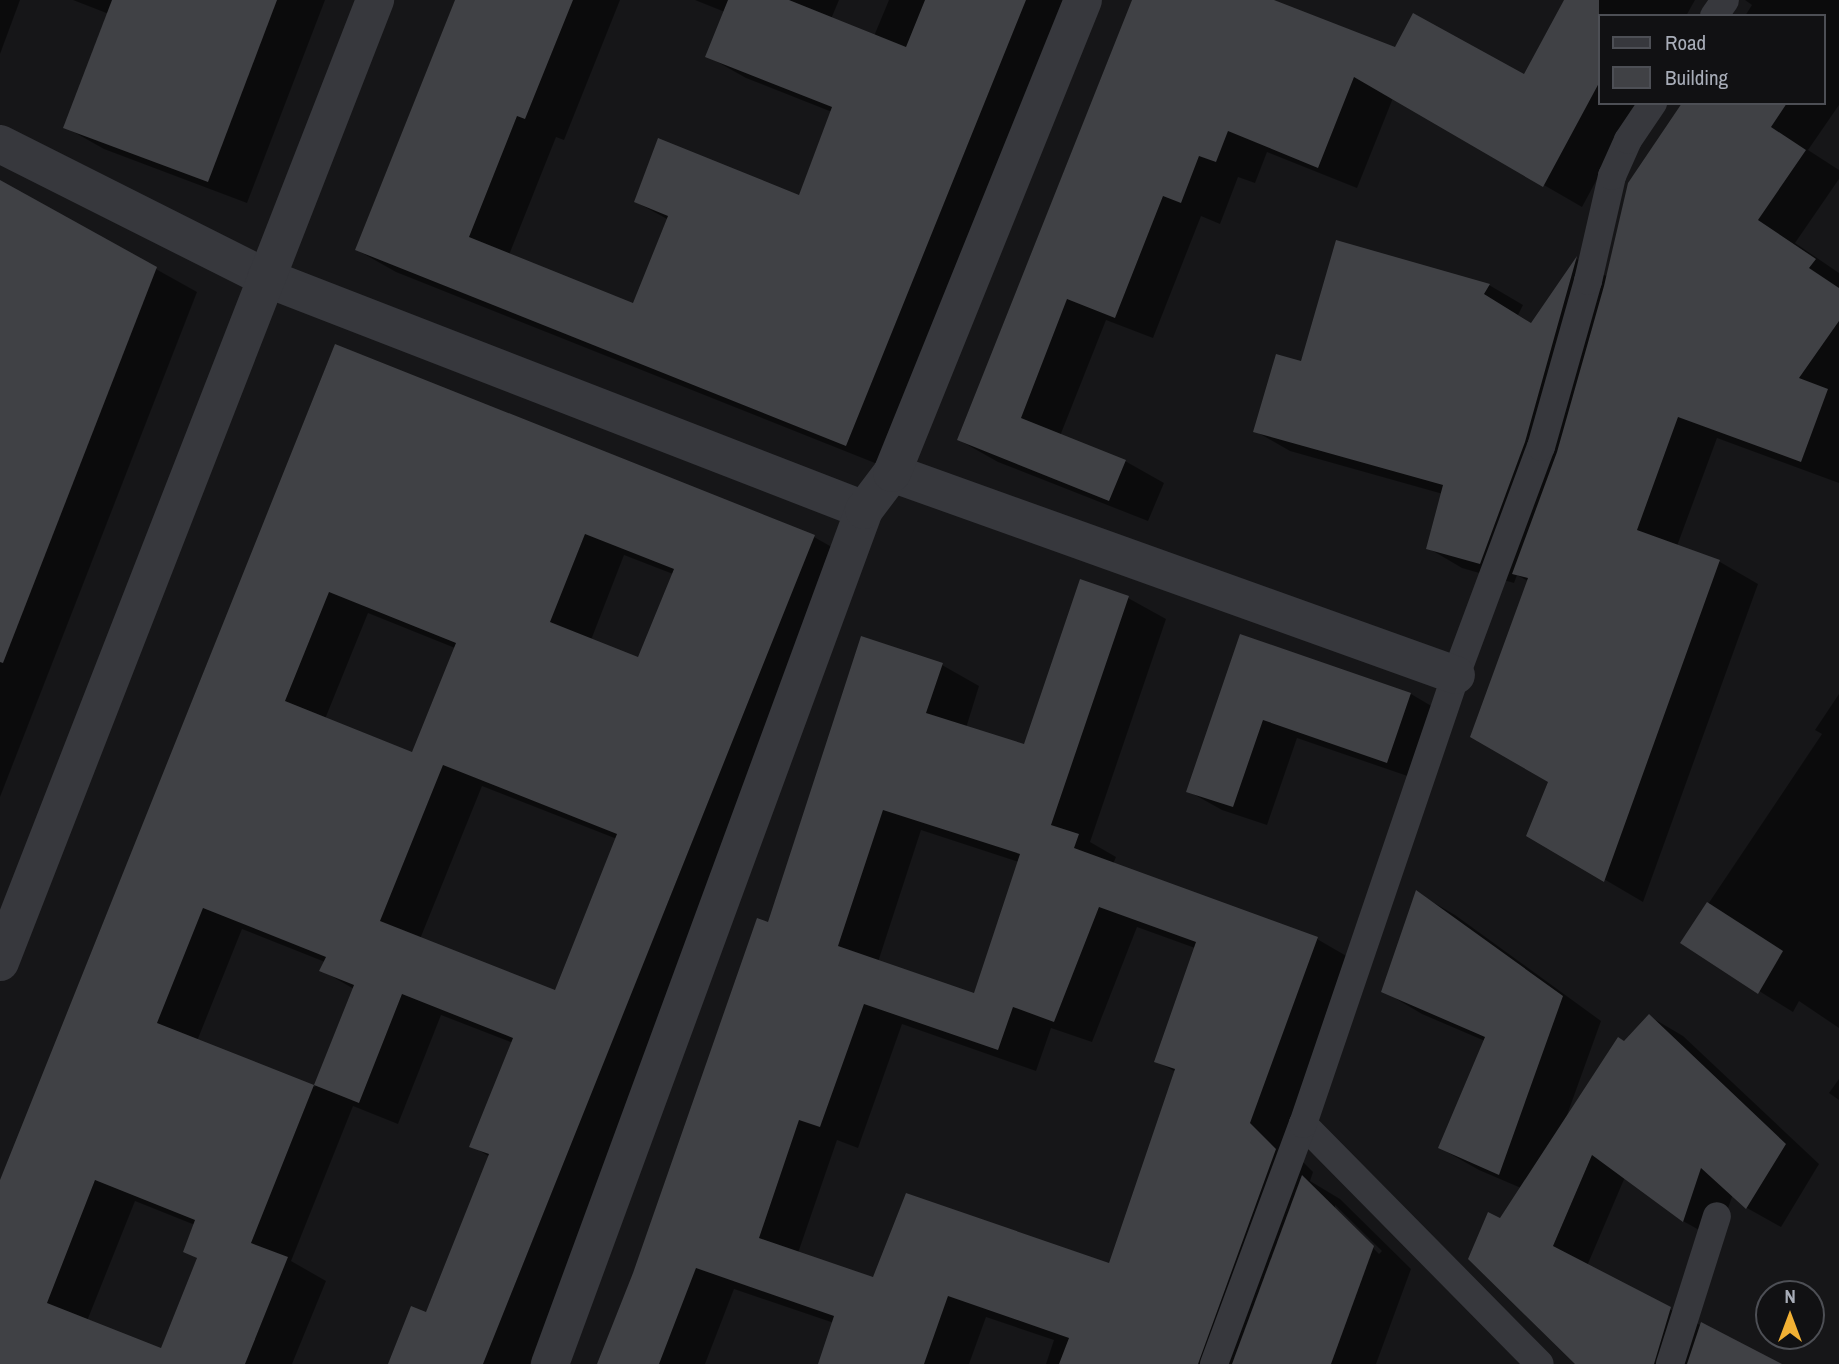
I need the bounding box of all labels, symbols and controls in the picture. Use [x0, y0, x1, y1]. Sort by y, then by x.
legend [1598, 14, 1825, 105]
text: Road [1665, 28, 1706, 57]
text: Building [1665, 63, 1728, 92]
north arrow [1755, 1280, 1825, 1350]
text: N [1784, 1283, 1796, 1309]

